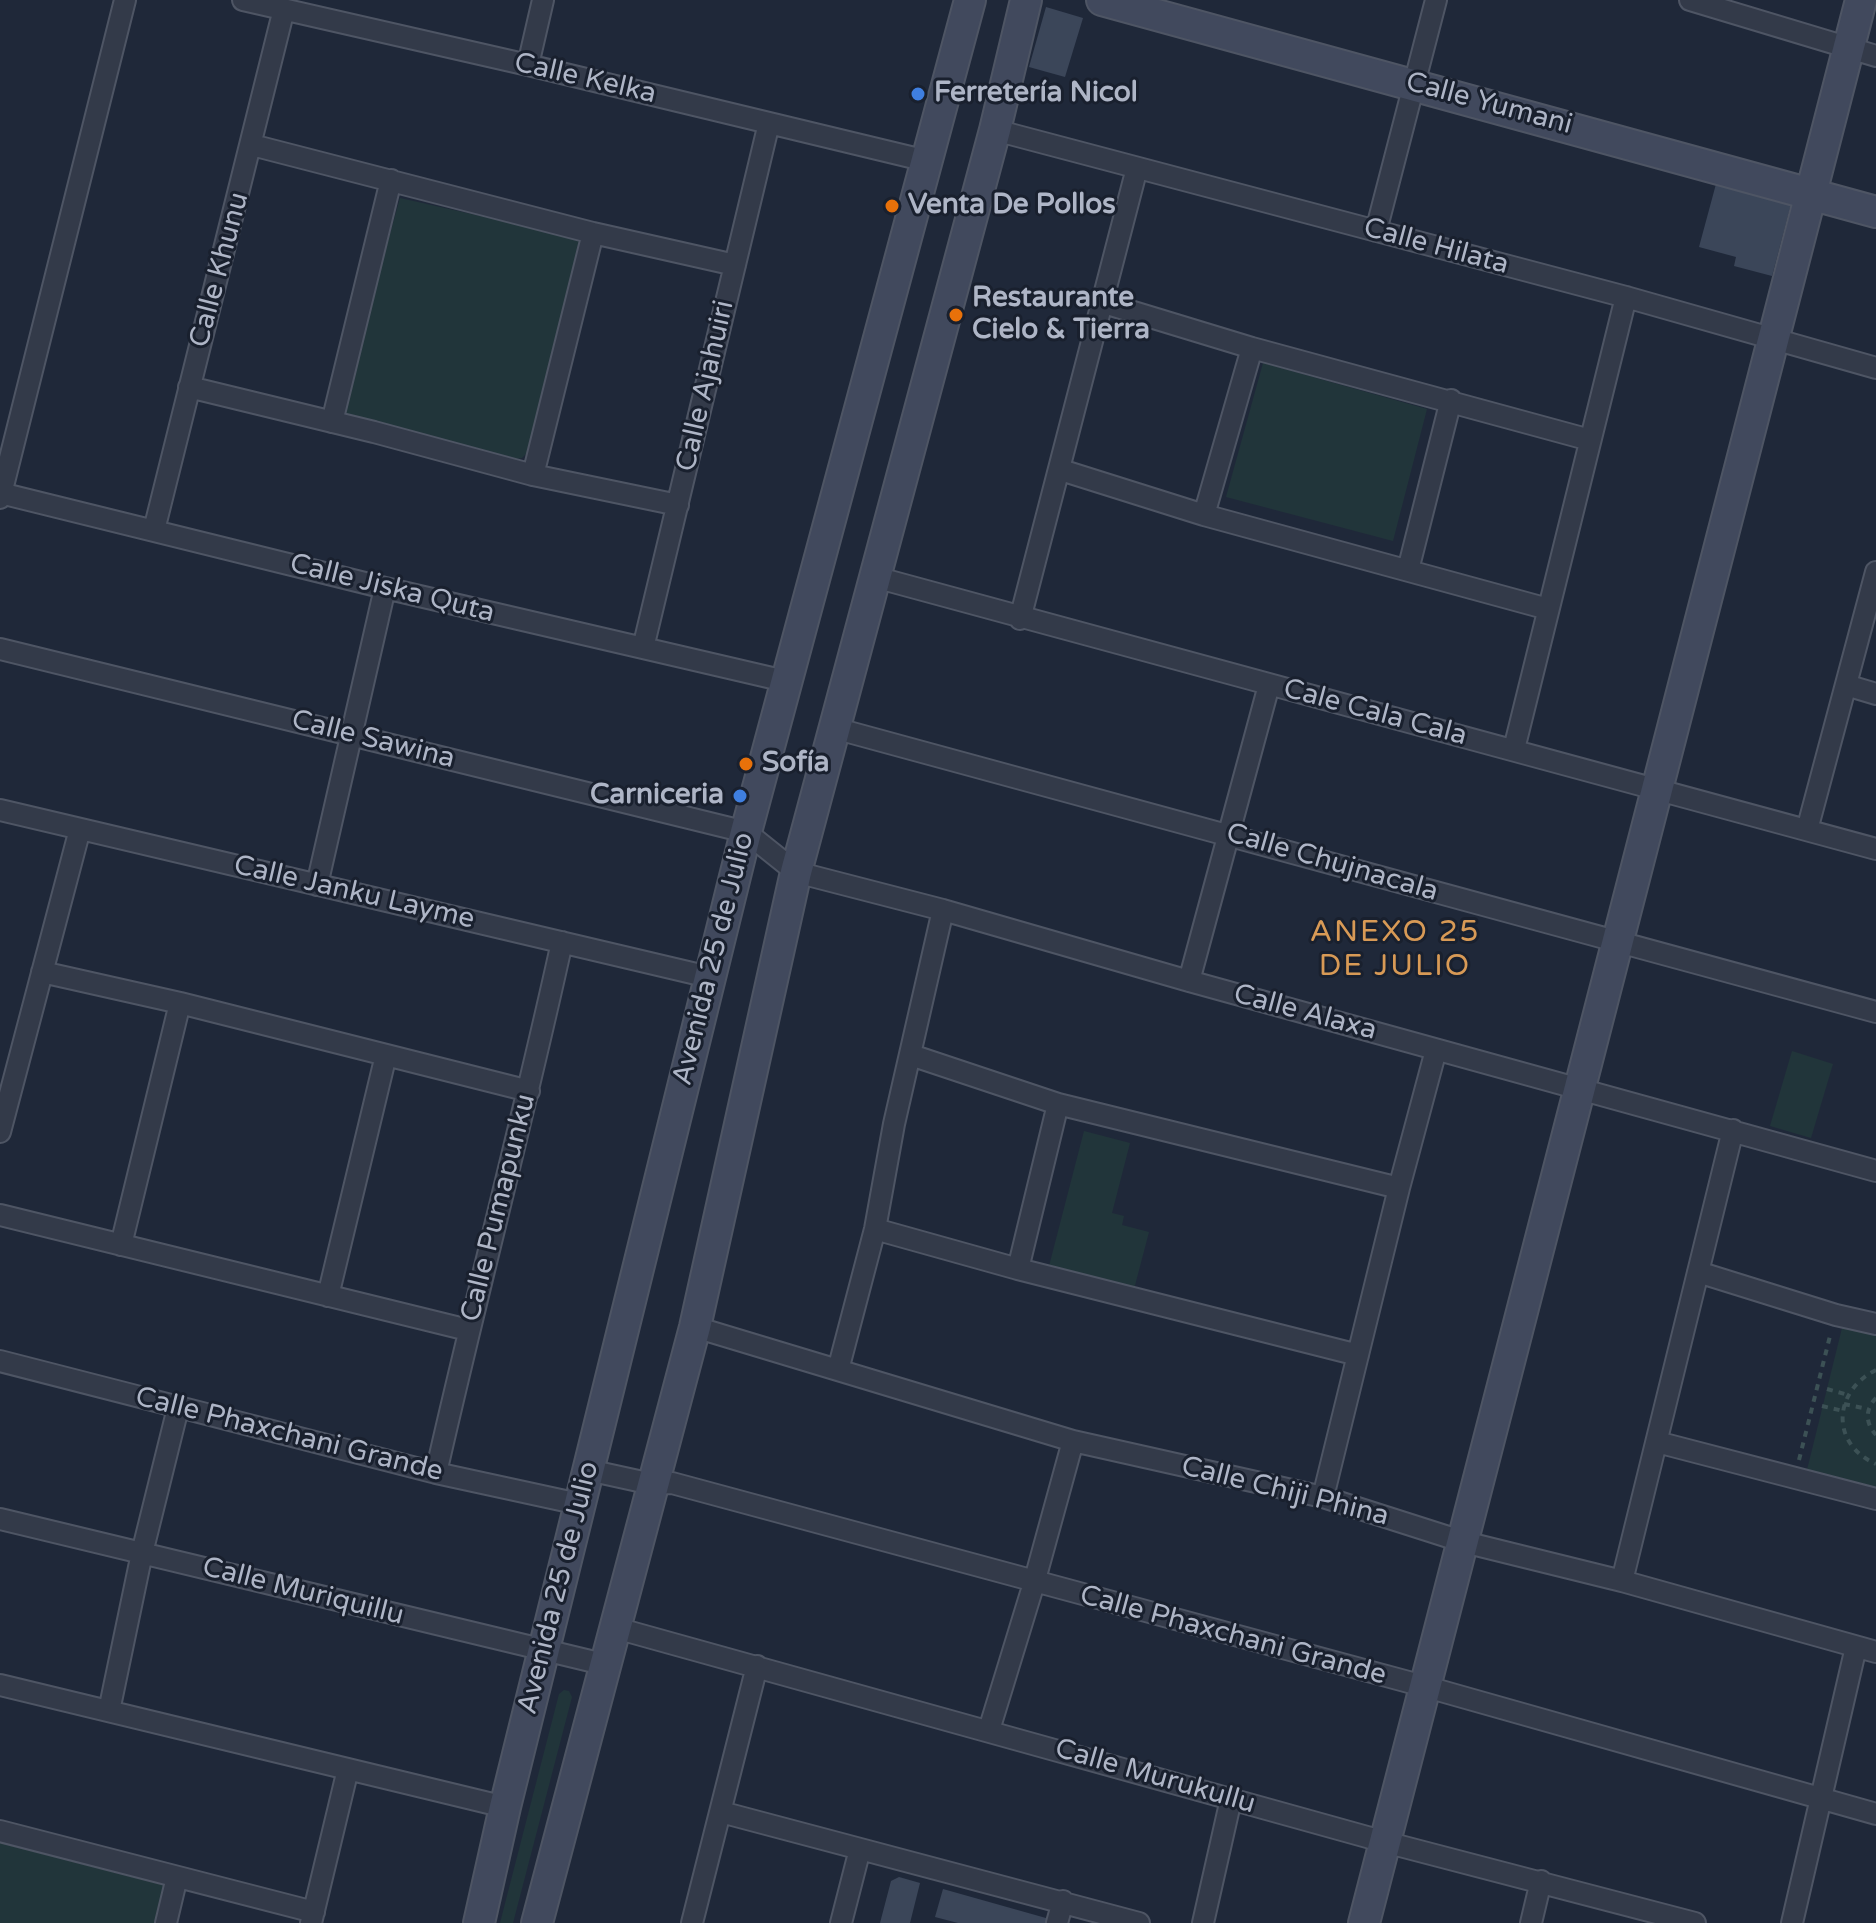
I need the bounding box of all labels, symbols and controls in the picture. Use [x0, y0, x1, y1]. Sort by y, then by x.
street label: Calle Kelka [511, 46, 659, 112]
street label: Calle Yumani [1402, 66, 1576, 142]
place label: Ferretería Nicol [934, 77, 1138, 111]
marker: Ferretería Nicol [909, 85, 927, 103]
street label: Calle Khunu [183, 189, 257, 351]
place label: Venta De Pollos [908, 189, 1116, 223]
marker: Venta De Pollos [883, 197, 901, 215]
street label: Calle Hilata [1360, 212, 1512, 282]
place label: Restaurante Cielo & Tierra [972, 282, 1150, 348]
street label: Calle Ajahuiri [670, 297, 742, 475]
marker: Restaurante Cielo & Tierra [947, 306, 965, 324]
street label: Calle Jiska Quta [286, 547, 498, 631]
street label: Cale Cala Cala [1280, 672, 1470, 754]
street label: Calle Sawina [288, 704, 458, 776]
place label: Sofía [762, 747, 830, 781]
marker: Sofía [737, 755, 755, 773]
place label: Carniceria [590, 779, 724, 813]
marker: Carniceria [731, 787, 749, 805]
street label: Calle Chujnacala [1222, 817, 1442, 909]
street label: Avenida 25 de Julio [666, 829, 762, 1089]
street label: Calle Janku Layme [230, 849, 478, 937]
district label: ANEXO 25 DE JULIO [1310, 915, 1480, 986]
street label: Calle Alaxa [1230, 978, 1380, 1048]
street label: Calle Pumapunku [454, 1091, 544, 1325]
street label: Calle Phaxchani Grande [132, 1381, 446, 1489]
street label: Calle Chiji Phina [1178, 1450, 1392, 1534]
street label: Avenida 25 de Julio [511, 1458, 607, 1718]
street label: Calle Muriquillu [199, 1551, 407, 1633]
street label: Calle Phaxchani Grande [1076, 1579, 1390, 1693]
street label: Calle Murukullu [1051, 1732, 1259, 1822]

